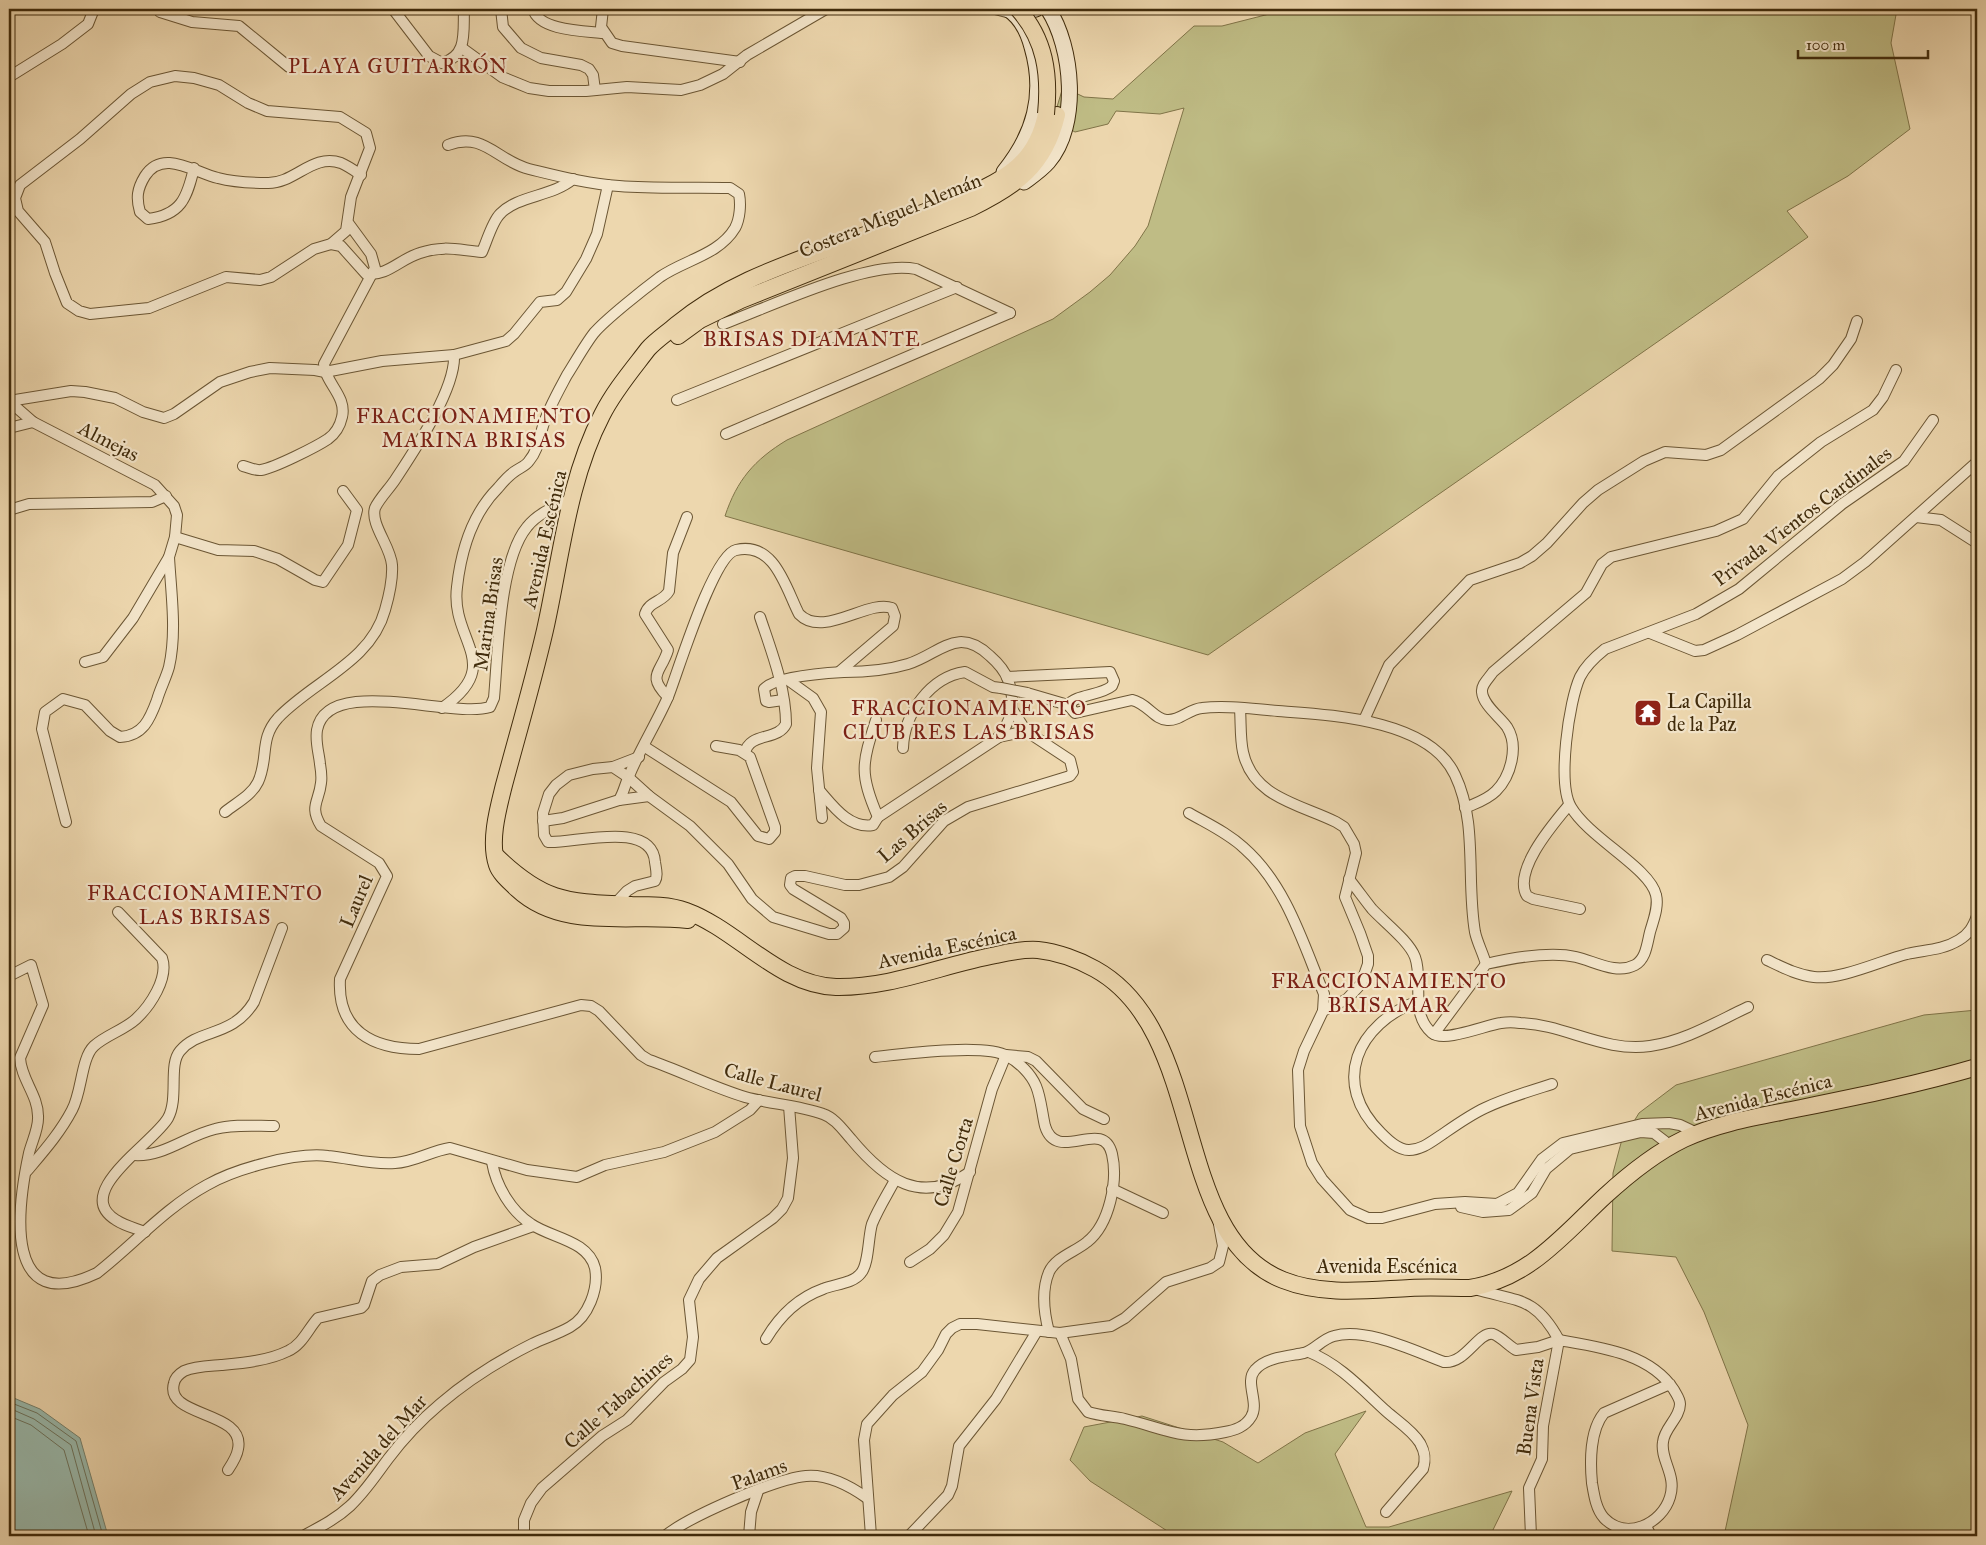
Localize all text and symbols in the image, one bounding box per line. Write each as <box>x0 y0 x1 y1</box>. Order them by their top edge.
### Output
scale bar <box>1798 28 1928 60</box>
text: 100 m <box>1806 36 1846 54</box>
district label: PLAYA GUITARRÓN <box>288 52 508 79</box>
street label: Costera Miguel Alemán <box>795 167 985 263</box>
district label: BRISAS DIAMANTE <box>703 326 921 352</box>
district label: FRACCIONAMIENTO MARINA BRISAS <box>356 403 592 453</box>
street label: Almejas <box>74 415 143 466</box>
street label: Privada Vientos Cardinales <box>1708 441 1896 591</box>
street label: Avenida Escénica <box>516 467 572 611</box>
street label: Marina Brisas <box>468 555 508 673</box>
place label: La Capilla de la Paz <box>1667 689 1752 736</box>
district label: FRACCIONAMIENTO CLUB RES LAS BRISAS <box>843 695 1095 745</box>
temple icon: La Capilla de la Paz <box>1633 698 1663 728</box>
street label: Las Brisas <box>872 794 952 868</box>
street label: Laurel <box>334 870 378 931</box>
district label: FRACCIONAMIENTO LAS BRISAS <box>87 880 323 930</box>
street label: Avenida Escénica <box>875 921 1019 974</box>
district label: FRACCIONAMIENTO BRISAMAR <box>1271 968 1507 1018</box>
street label: Calle Laurel <box>721 1057 825 1107</box>
street label: Avenida Escénica <box>1691 1068 1835 1126</box>
street label: Calle Corta <box>928 1114 978 1210</box>
street label: Avenida Escénica <box>1316 1254 1458 1278</box>
street label: Calle Tabachines <box>559 1346 677 1454</box>
street label: Buena Vista <box>1511 1356 1549 1457</box>
street label: Avenida del Mar <box>324 1389 432 1506</box>
street label: Palams <box>728 1453 790 1495</box>

